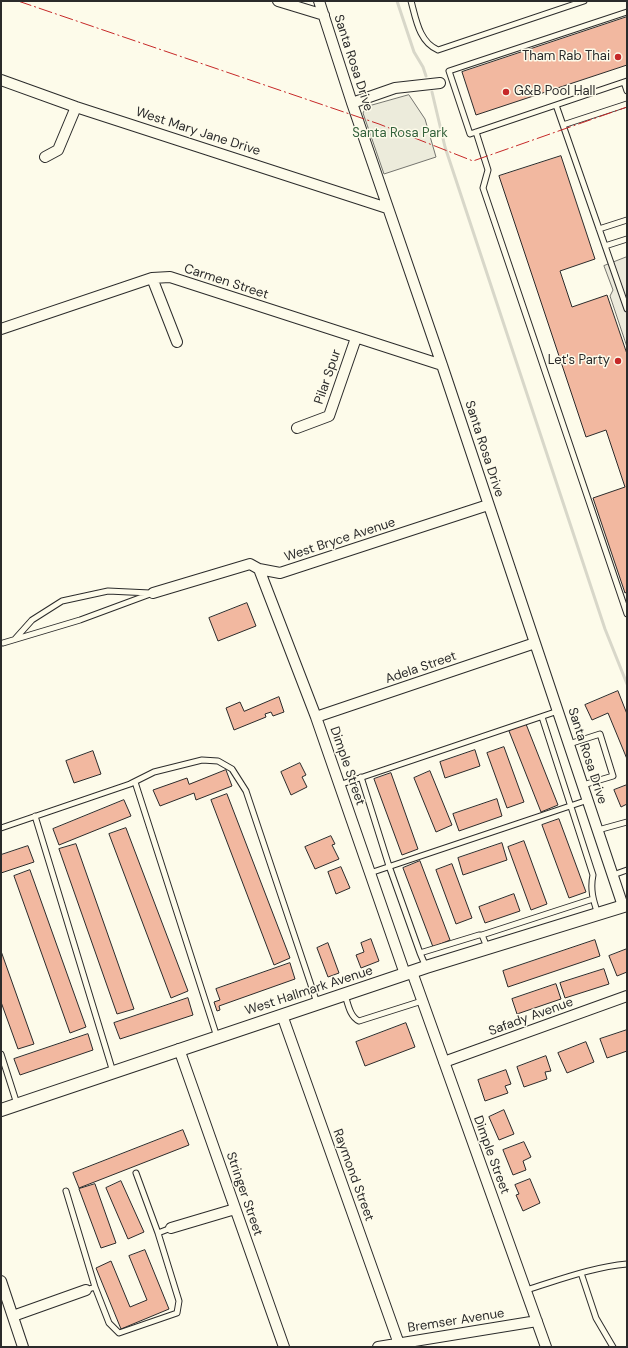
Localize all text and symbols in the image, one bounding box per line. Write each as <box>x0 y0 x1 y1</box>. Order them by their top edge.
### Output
street label: Santa Rosa Drive <box>330 13 376 113</box>
place label: Tham Rab Thai <box>522 49 610 65</box>
marker: Tham Rab Thai <box>613 52 623 62</box>
place label: G&B Pool Hall <box>514 84 595 100</box>
marker: G&B Pool Hall <box>501 87 511 97</box>
street label: West Mary Jane Drive <box>134 104 262 160</box>
park label: Santa Rosa Park <box>352 126 448 142</box>
street label: Carmen Street <box>182 261 270 303</box>
street label: Pilar Spur <box>311 348 345 406</box>
place label: Let's Party <box>548 353 610 369</box>
marker: Let's Party <box>613 356 623 366</box>
street label: Santa Rosa Drive <box>461 399 507 499</box>
street label: West Bryce Avenue <box>283 515 397 565</box>
street label: Adela Street <box>383 649 459 687</box>
street label: Santa Rosa Drive <box>564 706 610 806</box>
street label: Dimple Street <box>326 725 368 807</box>
street label: West Hallmark Avenue <box>243 963 375 1019</box>
street label: Safady Avenue <box>487 994 575 1040</box>
street label: Dimple Street <box>470 1114 512 1196</box>
street label: Raymond Street <box>329 1127 377 1223</box>
street label: Stringer Street <box>222 1150 266 1238</box>
street label: Bremser Avenue <box>407 1306 505 1336</box>

